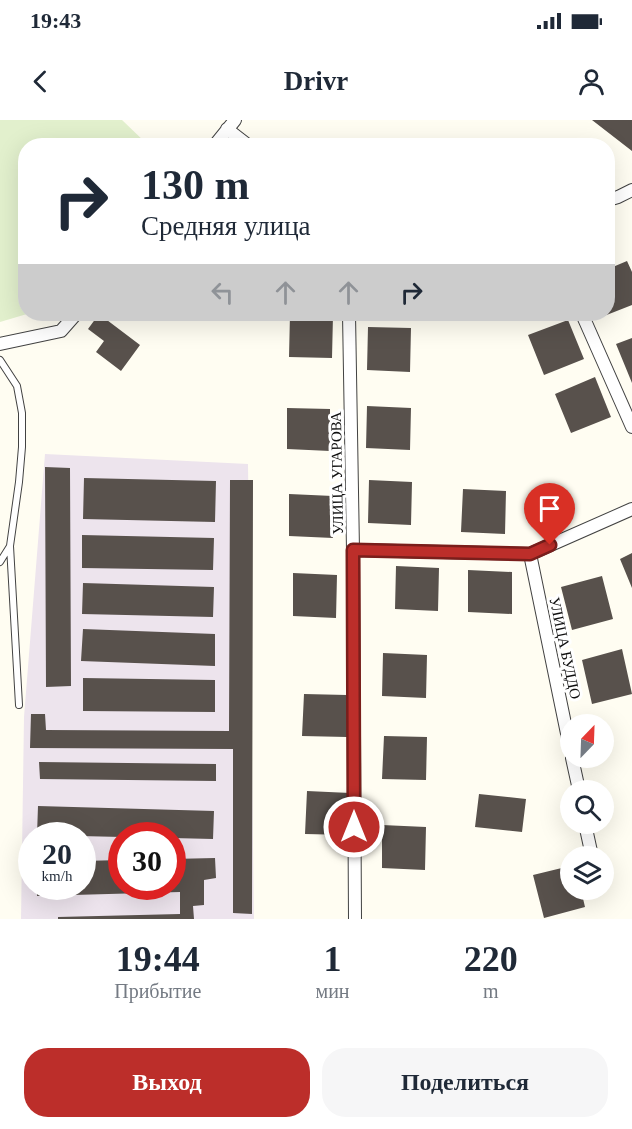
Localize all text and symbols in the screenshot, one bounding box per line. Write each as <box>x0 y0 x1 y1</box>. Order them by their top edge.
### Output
text: 19:43 <box>30 8 81 33</box>
icon: back <box>24 65 57 98</box>
icon: person <box>575 65 608 98</box>
text: Drivr <box>284 66 348 96</box>
icon: right <box>42 162 120 240</box>
text: 130 m <box>141 162 250 208</box>
text: Средняя улица <box>141 211 311 241</box>
icon: left <box>206 276 239 309</box>
icon: ahead <box>269 276 302 309</box>
icon: ahead <box>332 276 365 309</box>
icon: right <box>395 276 428 309</box>
street label: УЛИЦА УГАРОВА <box>328 411 346 535</box>
pin <box>524 483 575 545</box>
icon: arrive <box>533 492 566 525</box>
street label: УЛИЦА БУДДО <box>546 596 584 701</box>
north arrow <box>560 714 614 768</box>
map controls <box>560 714 614 900</box>
button: search <box>560 780 614 834</box>
position arrow <box>322 795 386 859</box>
speed limit sign: 30 <box>108 822 186 900</box>
text: 20 <box>42 837 72 870</box>
button: layers <box>560 846 614 900</box>
text: km/h <box>42 868 72 884</box>
text: 19:44 <box>116 939 200 979</box>
text: 1 <box>324 939 342 979</box>
text: 220 <box>464 939 518 979</box>
text: Прибытие <box>114 980 201 1002</box>
text: мин <box>316 980 350 1002</box>
text: m <box>483 980 499 1002</box>
button: Выход <box>24 1048 310 1117</box>
button: Поделиться <box>322 1048 608 1117</box>

